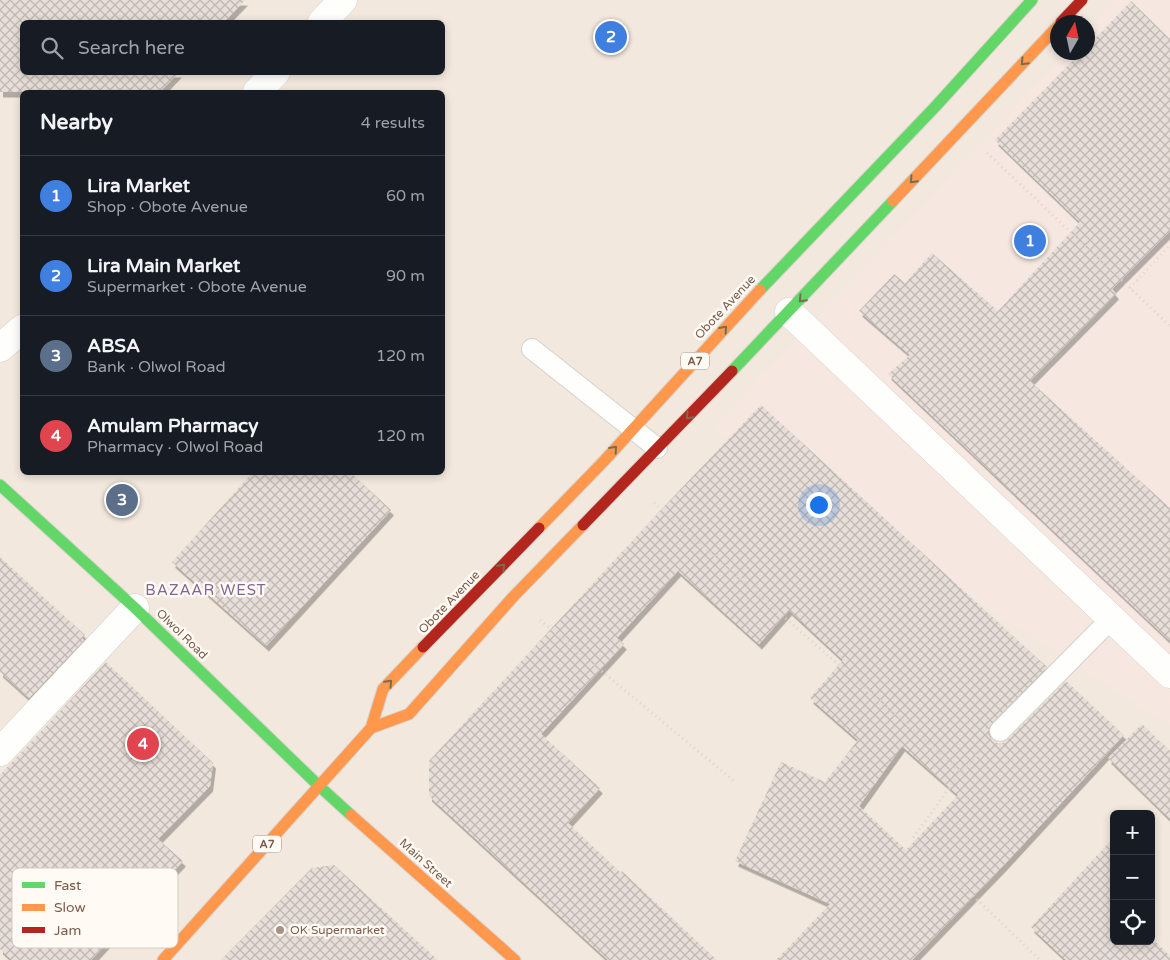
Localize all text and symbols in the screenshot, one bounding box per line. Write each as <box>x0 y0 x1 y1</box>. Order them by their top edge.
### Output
north arrow <box>1050 15 1095 60</box>
pin: 2 <box>595 18 627 56</box>
search box <box>20 20 445 75</box>
icon: search <box>38 34 66 62</box>
text: Search here <box>78 37 185 59</box>
one-way arrow <box>1021 56 1030 65</box>
text: Nearby <box>40 110 113 135</box>
text: 4 results <box>361 113 425 133</box>
one-way arrow <box>910 174 919 183</box>
text: Lira Market <box>87 175 190 197</box>
text: 1 <box>51 186 61 206</box>
text: 60 m <box>386 186 425 206</box>
text: Shop · Obote Avenue <box>87 197 248 217</box>
pin: 1 <box>1014 222 1046 260</box>
text: Lira Main Market <box>87 255 240 277</box>
text: 2 <box>51 266 61 286</box>
text: 90 m <box>386 266 425 286</box>
street label: Obote Avenue <box>692 272 758 342</box>
text: Supermarket · Obote Avenue <box>87 277 307 297</box>
one-way arrow <box>799 293 808 302</box>
one-way arrow <box>718 326 727 335</box>
text: ABSA <box>87 335 140 357</box>
text: 3 <box>51 346 61 366</box>
text: 120 m <box>376 346 425 366</box>
road number: A7 <box>681 352 709 370</box>
text: Bank · Olwol Road <box>87 357 226 377</box>
one-way arrow <box>686 410 695 419</box>
text: Amulam Pharmacy <box>87 415 258 437</box>
text: 4 <box>51 426 61 446</box>
text: 120 m <box>376 426 425 446</box>
text: Pharmacy · Olwol Road <box>87 437 263 457</box>
one-way arrow <box>609 446 618 455</box>
pin: 3 <box>106 481 138 519</box>
your location <box>806 492 832 518</box>
one-way arrow <box>496 563 505 572</box>
street label: Obote Avenue <box>416 568 483 636</box>
district label: BAZAAR WEST <box>145 581 267 599</box>
street label: Olwol Road <box>154 606 210 662</box>
one-way arrow <box>383 680 392 689</box>
pin: 4 <box>127 725 159 763</box>
map controls <box>1110 810 1155 945</box>
button: + <box>1110 810 1155 855</box>
road number: A7 <box>253 836 281 852</box>
street label: Main Street <box>397 836 456 891</box>
button: − <box>1110 855 1155 900</box>
legend <box>12 868 178 948</box>
text: Fast <box>54 877 82 894</box>
text: Slow <box>54 899 86 916</box>
button: locate <box>1110 900 1155 945</box>
text: Jam <box>54 922 81 939</box>
place label: OK Supermarket <box>290 923 385 937</box>
marker: OK Supermarket <box>274 924 286 936</box>

